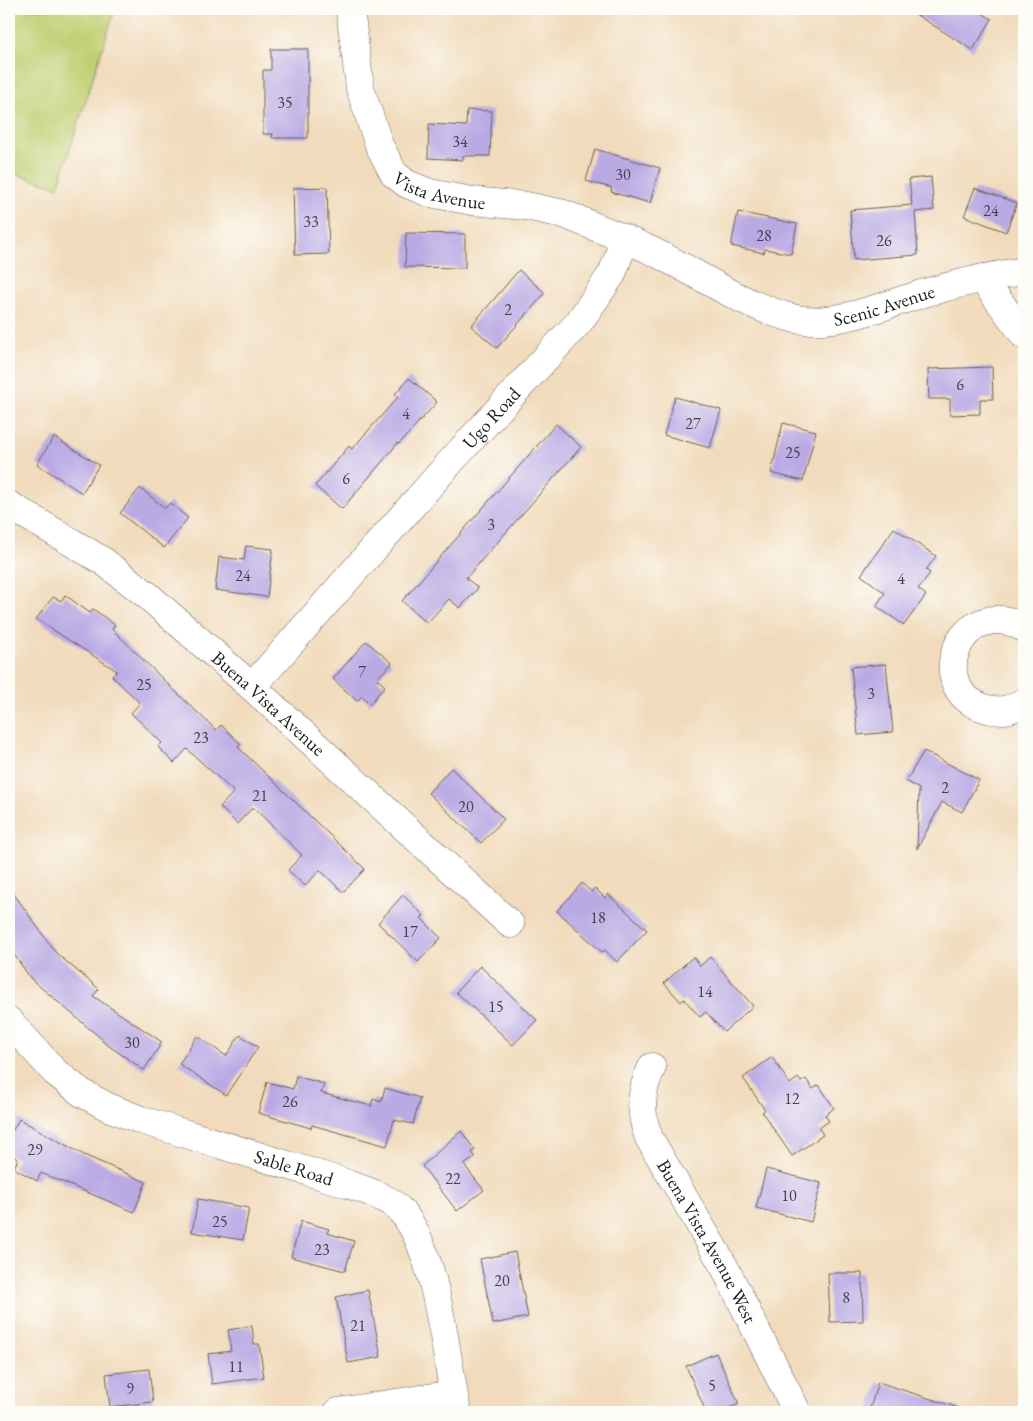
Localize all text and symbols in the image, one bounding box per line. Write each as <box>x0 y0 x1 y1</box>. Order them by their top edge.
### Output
house number: 35 <box>277 92 293 113</box>
house number: 34 <box>452 131 468 152</box>
house number: 30 <box>615 164 631 185</box>
street label: Vista Avenue <box>388 166 486 215</box>
house number: 24 <box>983 200 999 221</box>
house number: 33 <box>303 211 319 232</box>
house number: 28 <box>756 225 772 246</box>
house number: 26 <box>876 230 892 251</box>
street label: Scenic Avenue <box>832 279 938 332</box>
house number: 2 <box>504 299 512 320</box>
house number: 6 <box>956 374 964 395</box>
street label: Ugo Road <box>457 382 526 454</box>
house number: 4 <box>402 403 410 424</box>
house number: 27 <box>685 413 701 434</box>
house number: 25 <box>785 442 801 463</box>
house number: 6 <box>342 468 350 489</box>
house number: 3 <box>487 514 495 535</box>
house number: 24 <box>235 565 251 586</box>
house number: 4 <box>897 568 905 589</box>
street label: Buena Vista Avenue <box>206 646 331 762</box>
house number: 7 <box>358 661 366 682</box>
house number: 25 <box>136 674 152 695</box>
house number: 3 <box>867 683 875 704</box>
house number: 23 <box>193 727 209 748</box>
house number: 2 <box>941 777 949 798</box>
house number: 21 <box>252 785 268 806</box>
house number: 20 <box>458 796 474 817</box>
house number: 18 <box>590 907 606 928</box>
house number: 17 <box>402 921 418 942</box>
house number: 14 <box>697 981 713 1002</box>
house number: 15 <box>488 996 504 1017</box>
house number: 30 <box>124 1032 140 1053</box>
house number: 12 <box>784 1088 800 1109</box>
house number: 26 <box>282 1091 298 1112</box>
house number: 29 <box>27 1139 43 1160</box>
street label: Sable Road <box>251 1144 337 1192</box>
street label: Buena Vista Avenue West <box>651 1155 763 1328</box>
house number: 22 <box>445 1168 461 1189</box>
house number: 10 <box>781 1185 797 1206</box>
house number: 25 <box>212 1211 228 1232</box>
house number: 23 <box>314 1239 330 1260</box>
house number: 20 <box>494 1270 510 1291</box>
house number: 8 <box>842 1287 850 1308</box>
house number: 21 <box>350 1315 366 1336</box>
house number: 11 <box>228 1356 244 1377</box>
house number: 5 <box>708 1375 716 1396</box>
house number: 9 <box>126 1378 134 1399</box>

